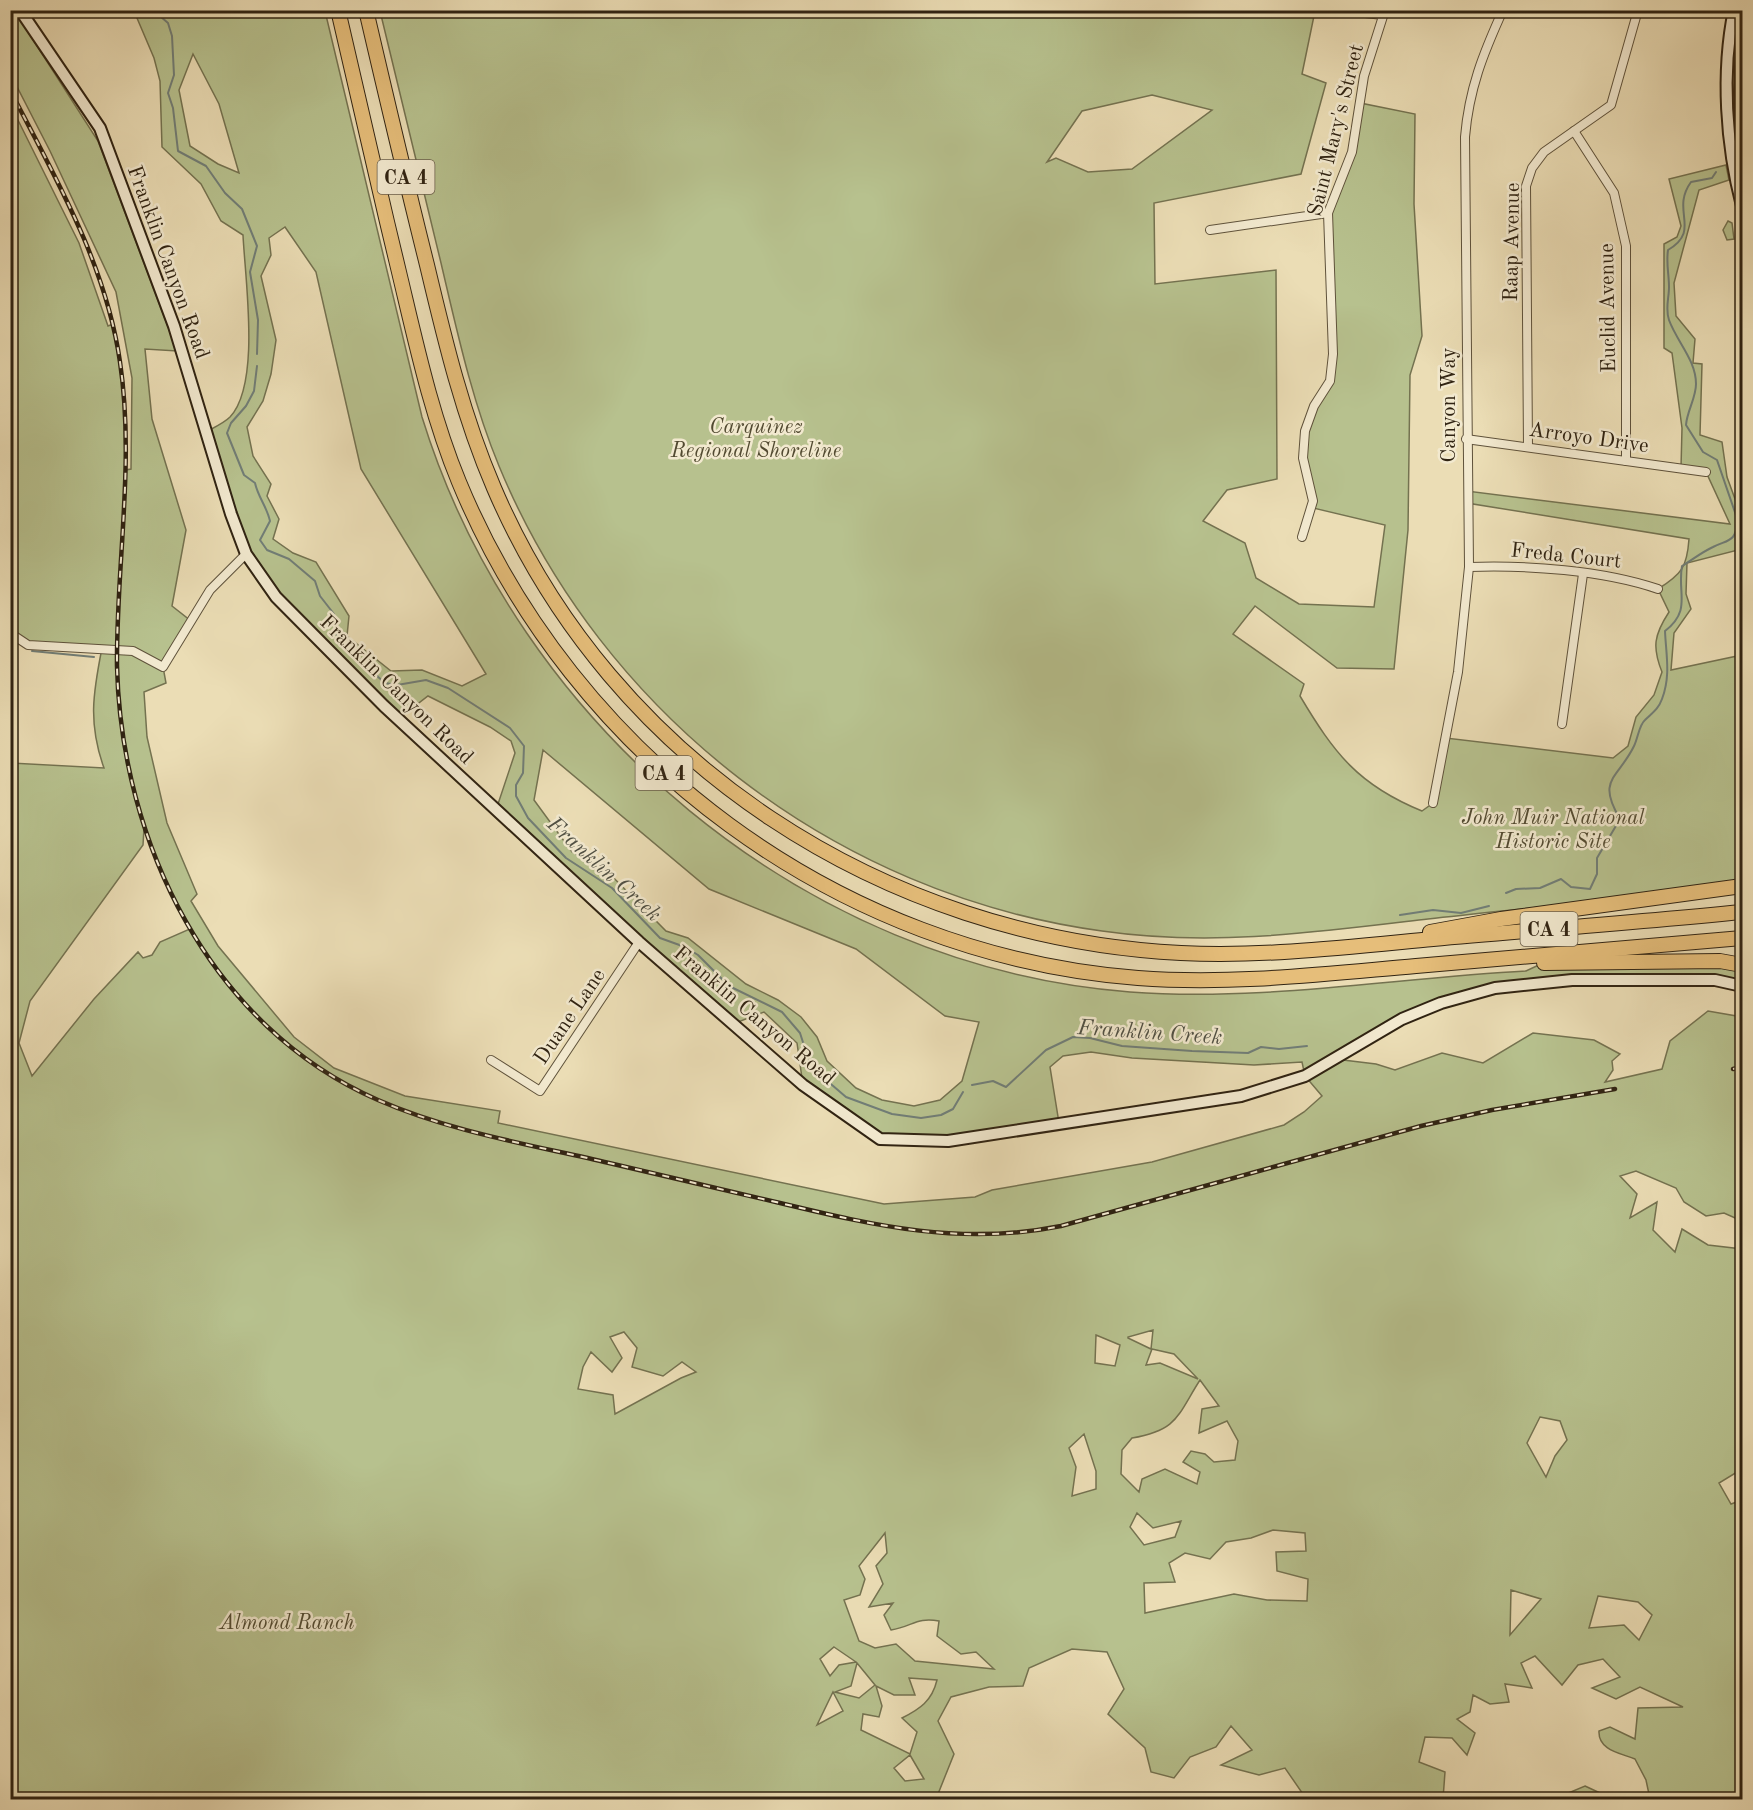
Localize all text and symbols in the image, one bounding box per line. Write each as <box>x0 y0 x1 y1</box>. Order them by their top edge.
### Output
street label: Saint Mary's Street <box>1305 42 1368 219</box>
road number: CA 4 <box>378 160 434 194</box>
street label: Franklin Canyon Road <box>123 163 212 362</box>
street label: Raap Avenue <box>1501 182 1524 302</box>
street label: Euclid Avenue <box>1597 243 1620 373</box>
street label: Canyon Way <box>1439 347 1460 463</box>
park label: Carquinez Regional Shoreline <box>670 417 841 462</box>
street label: Arroyo Drive <box>1528 420 1650 457</box>
street label: Freda Court <box>1509 540 1622 573</box>
street label: Franklin Canyon Road <box>315 612 477 769</box>
road number: CA 4 <box>636 756 692 790</box>
park label: John Muir National Historic Site <box>1461 808 1645 853</box>
water label: Franklin Creek <box>542 812 665 926</box>
road number: CA 4 <box>1520 912 1578 946</box>
street label: Franklin Canyon Road <box>669 942 839 1090</box>
street label: Duane Lane <box>531 965 610 1068</box>
water label: Franklin Creek <box>1076 1017 1223 1049</box>
park label: Almond Ranch <box>218 1613 355 1634</box>

